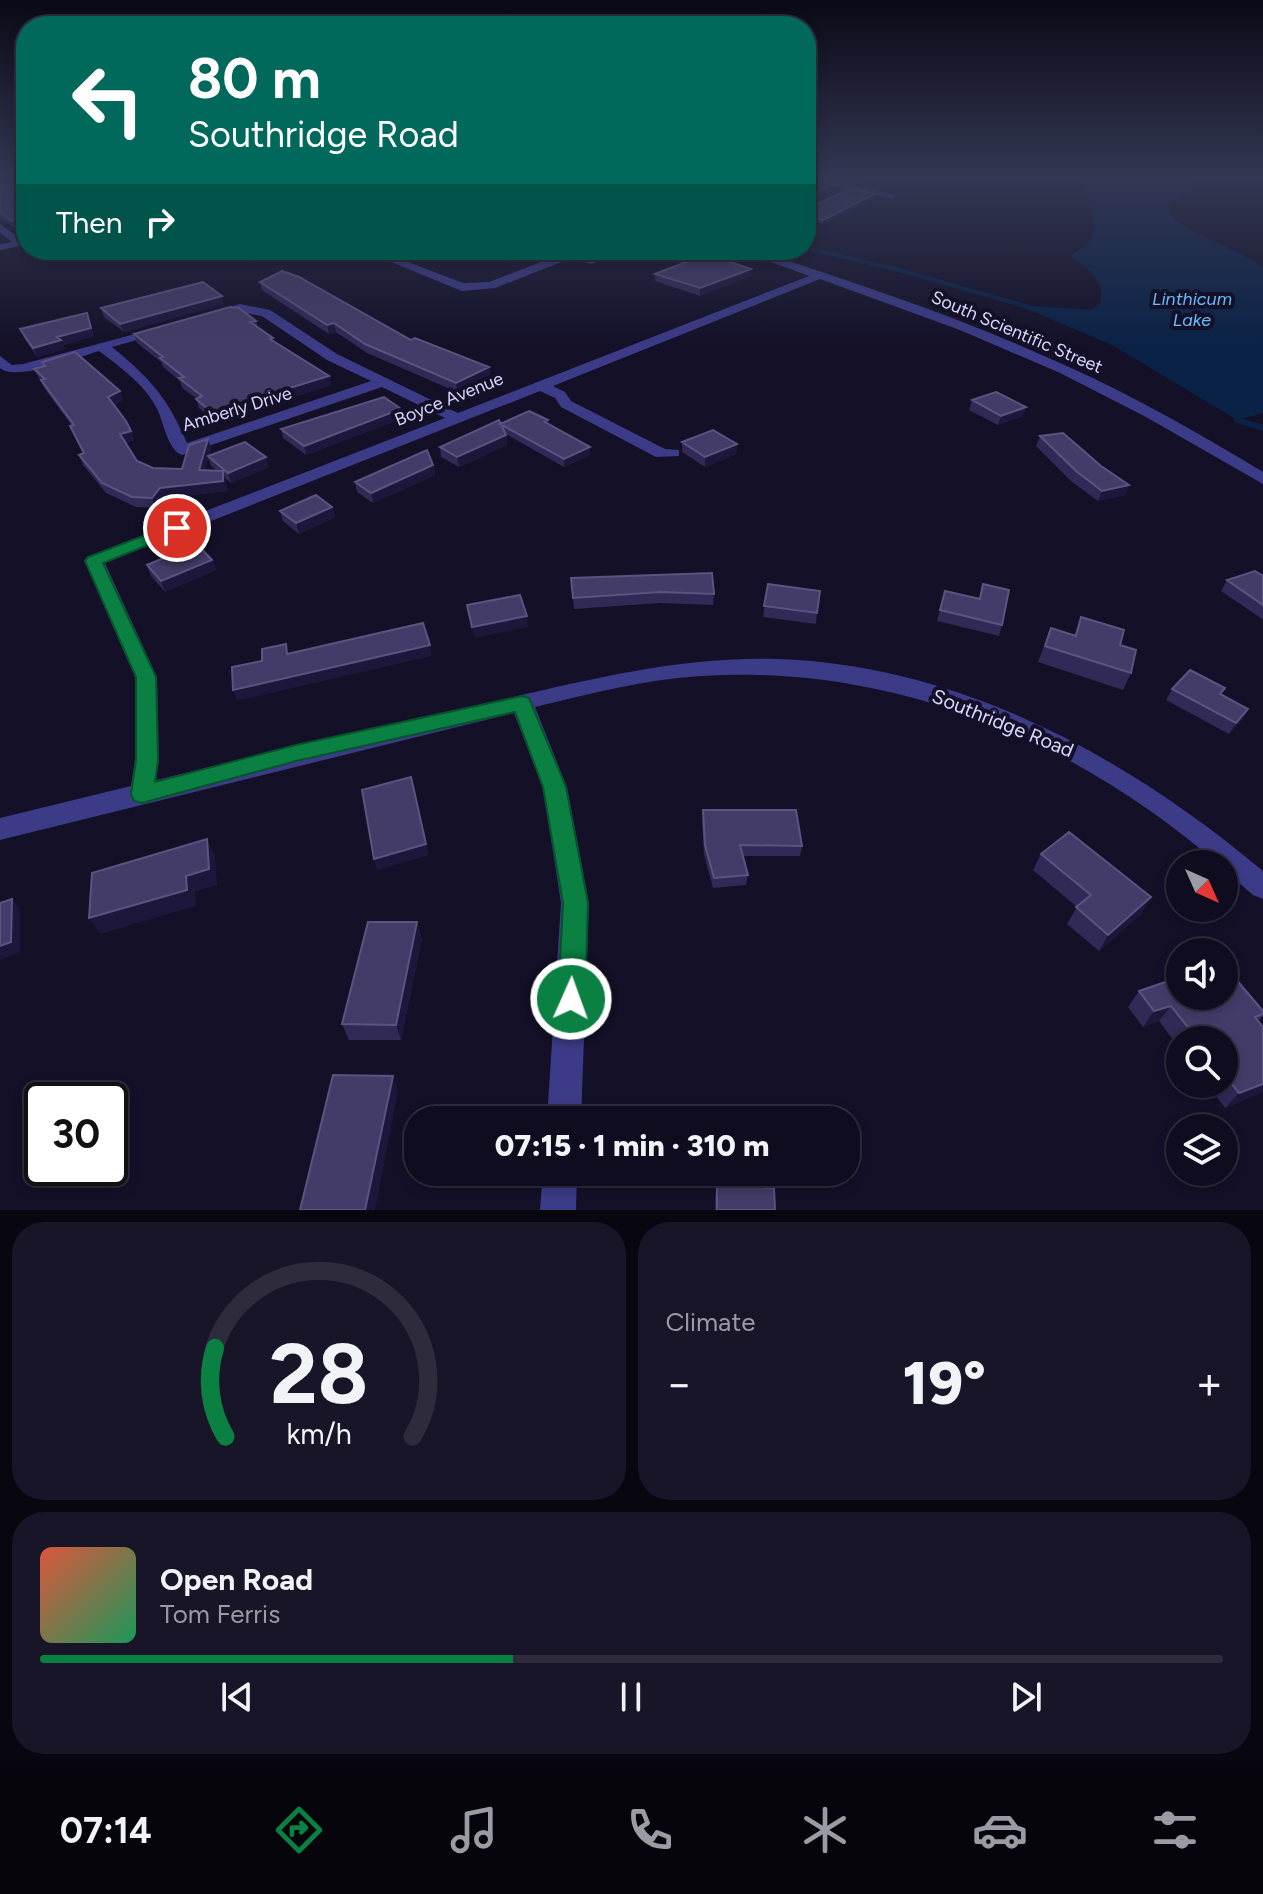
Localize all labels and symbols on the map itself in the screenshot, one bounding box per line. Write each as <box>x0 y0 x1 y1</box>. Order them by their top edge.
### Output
street label: South Scientific Street <box>928 286 1106 378</box>
water label: Linthicum Lake <box>1152 288 1232 331</box>
street label: Boyce Avenue <box>391 367 507 431</box>
street label: Amberly Drive <box>180 382 295 436</box>
pin <box>143 494 211 562</box>
street label: Southridge Road <box>929 684 1077 762</box>
north arrow <box>1166 850 1238 922</box>
position arrow <box>529 957 613 1041</box>
speed limit sign: 30 <box>24 1082 128 1186</box>

